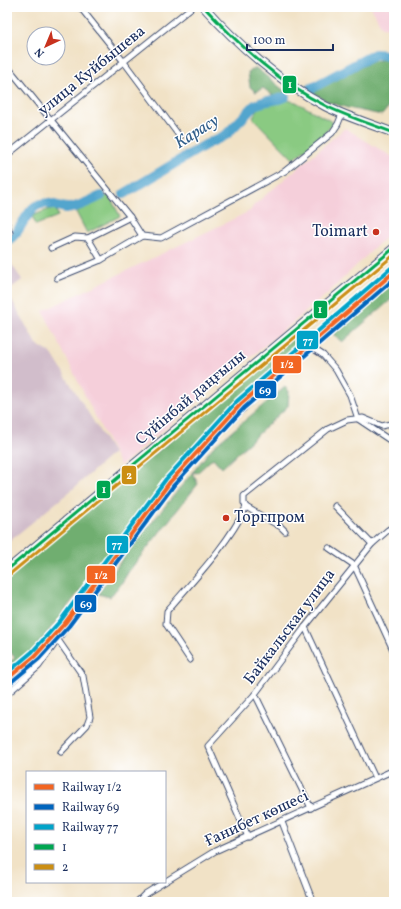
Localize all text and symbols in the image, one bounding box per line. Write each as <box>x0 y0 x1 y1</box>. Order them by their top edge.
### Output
street label: улица Куйбышева <box>34 21 150 121</box>
north arrow <box>26 26 66 66</box>
scale bar <box>247 26 333 52</box>
text: 100 m <box>253 33 286 49</box>
text: N <box>32 44 48 60</box>
line badge: 1 <box>282 75 297 94</box>
text: 1 <box>288 78 292 93</box>
water label: Карасу <box>170 109 224 155</box>
place label: Toimart <box>312 221 368 243</box>
marker: Toimart <box>371 227 381 237</box>
line badge: 1 <box>313 300 328 319</box>
text: 1 <box>318 303 322 318</box>
line badge: 77 <box>296 330 319 350</box>
text: 77 <box>303 334 313 349</box>
street label: Сүйінбай даңғылы <box>131 345 251 451</box>
line badge: 1/2 <box>272 355 302 374</box>
text: 1/2 <box>280 358 294 373</box>
line badge: 69 <box>254 380 277 399</box>
text: 69 <box>259 384 271 399</box>
line badge: 2 <box>121 465 137 485</box>
text: 2 <box>126 469 132 484</box>
line badge: 1 <box>96 480 111 499</box>
text: 1 <box>102 483 106 498</box>
place label: Торгпром <box>234 507 305 529</box>
marker: Торгпром <box>221 513 231 523</box>
line badge: 77 <box>106 535 129 554</box>
text: 77 <box>112 538 122 553</box>
line badge: 1/2 <box>86 565 116 584</box>
street label: Байкальская улица <box>239 565 341 689</box>
text: 1/2 <box>94 569 108 584</box>
line badge: 69 <box>74 594 97 613</box>
text: 69 <box>80 598 92 613</box>
legend <box>26 771 166 883</box>
text: Railway 1/2 <box>62 780 122 796</box>
street label: Ғанибет көшесі <box>201 785 313 853</box>
text: Railway 69 <box>62 800 119 816</box>
text: Railway 77 <box>62 820 119 836</box>
text: 1 <box>62 840 67 856</box>
text: 2 <box>62 860 68 876</box>

